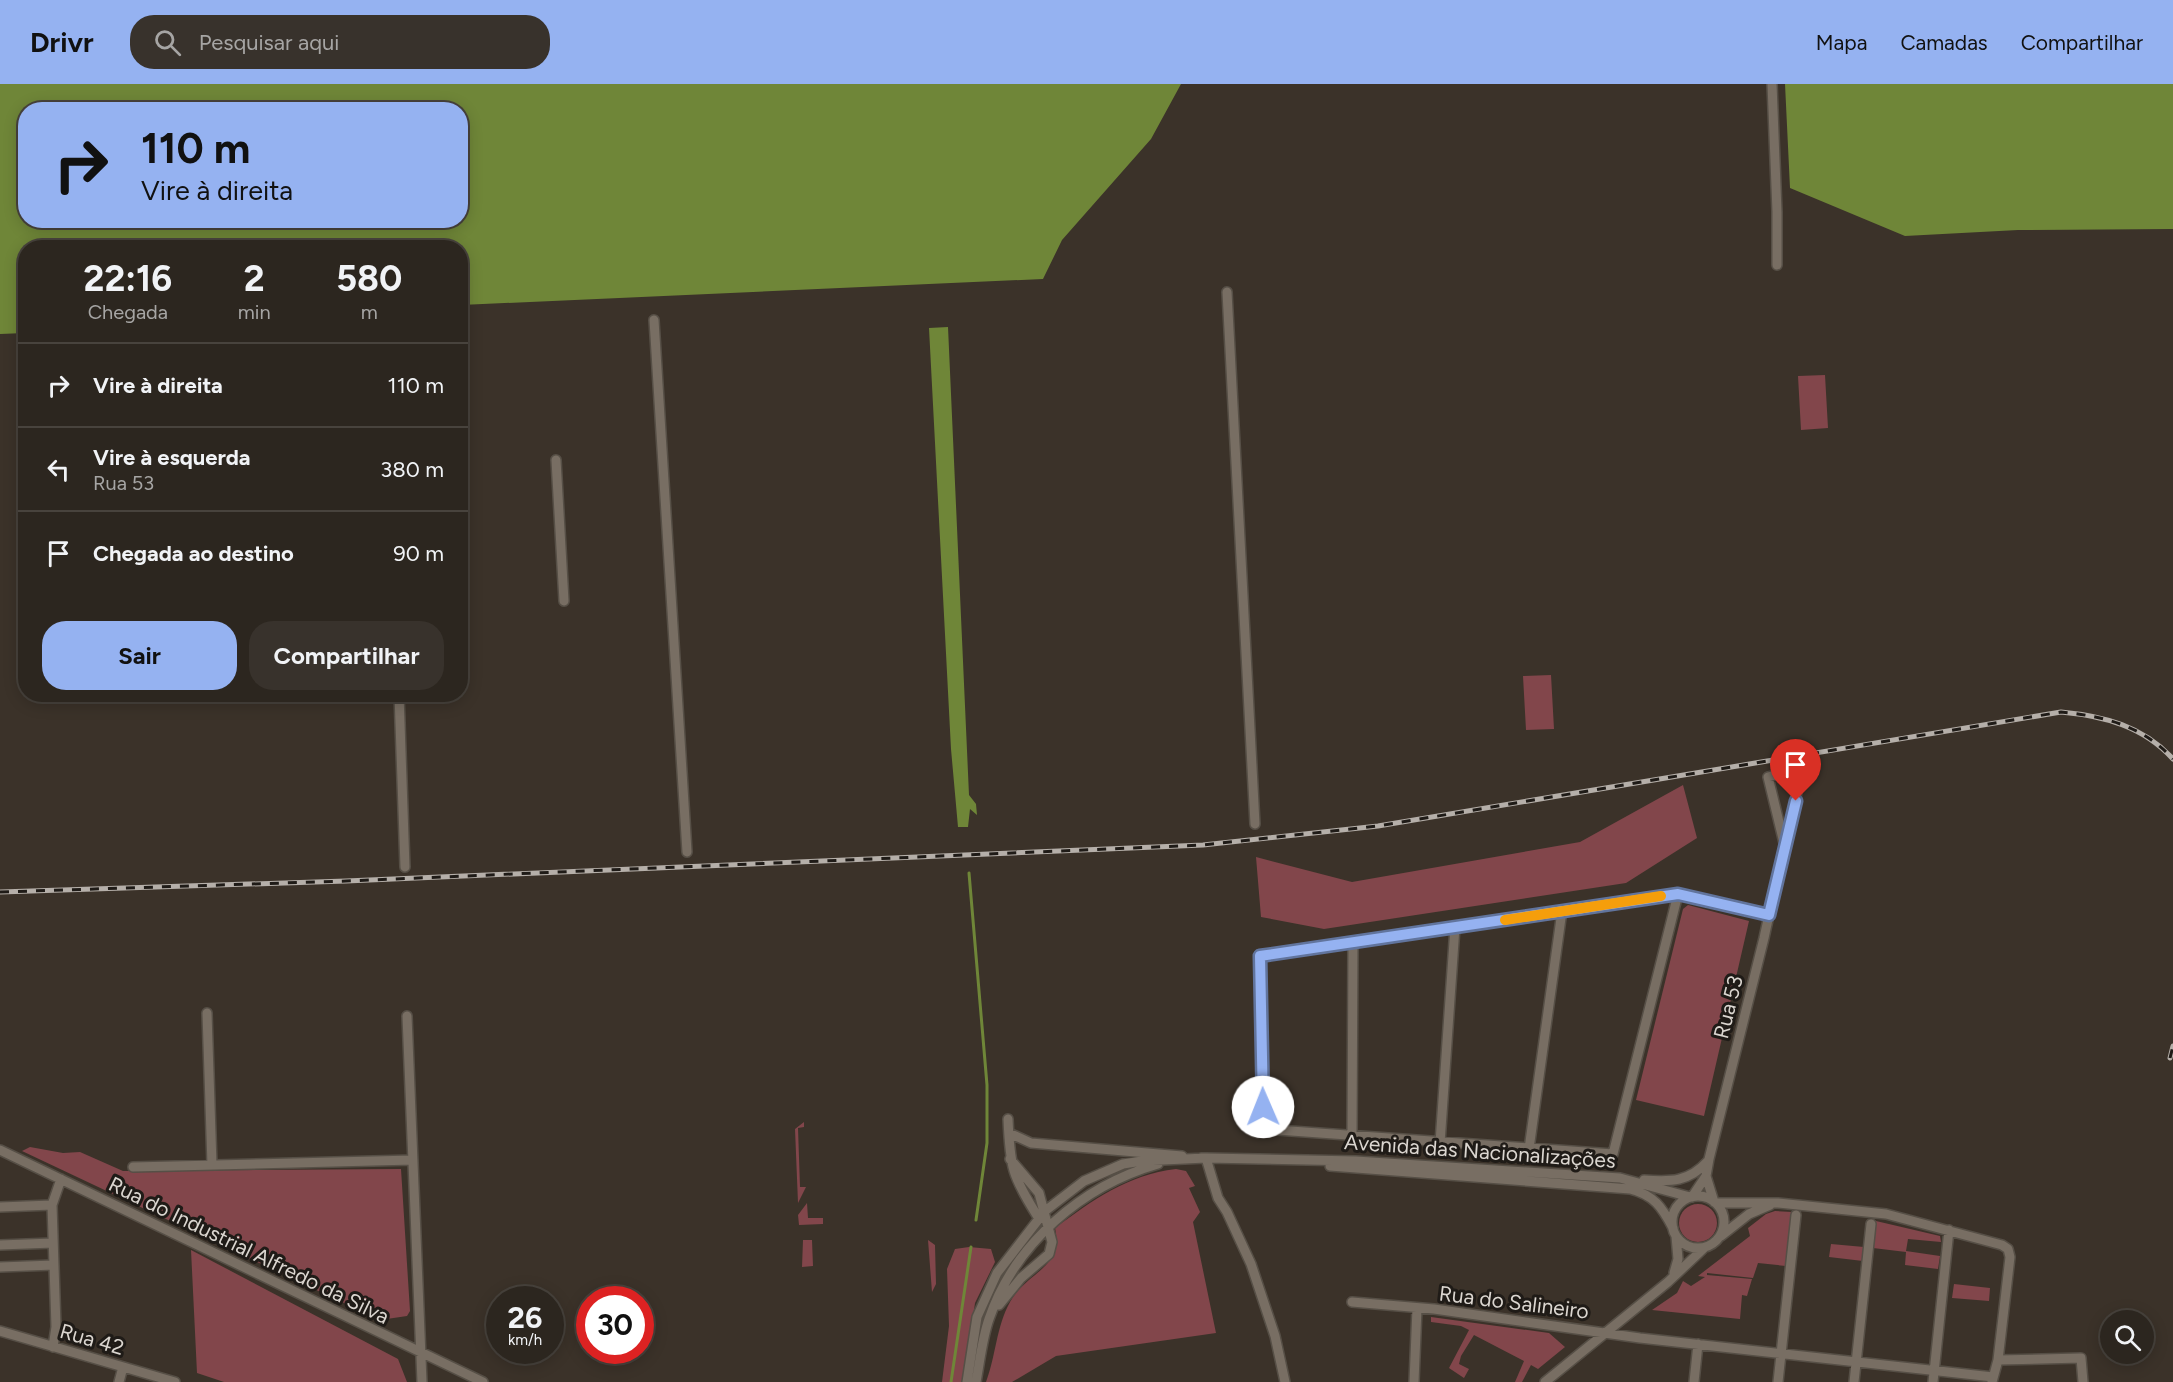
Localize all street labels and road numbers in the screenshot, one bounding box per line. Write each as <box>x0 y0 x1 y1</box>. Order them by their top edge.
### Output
street label: Rua 53 <box>1708 973 1748 1041</box>
street label: Avenida das Nacionalizações <box>1343 1129 1617 1173</box>
street label: Rua do Industrial Alfredo da Silva <box>105 1171 393 1329</box>
street label: Rua do Salineiro <box>1438 1280 1590 1324</box>
street label: Rua 42 <box>57 1318 127 1360</box>

